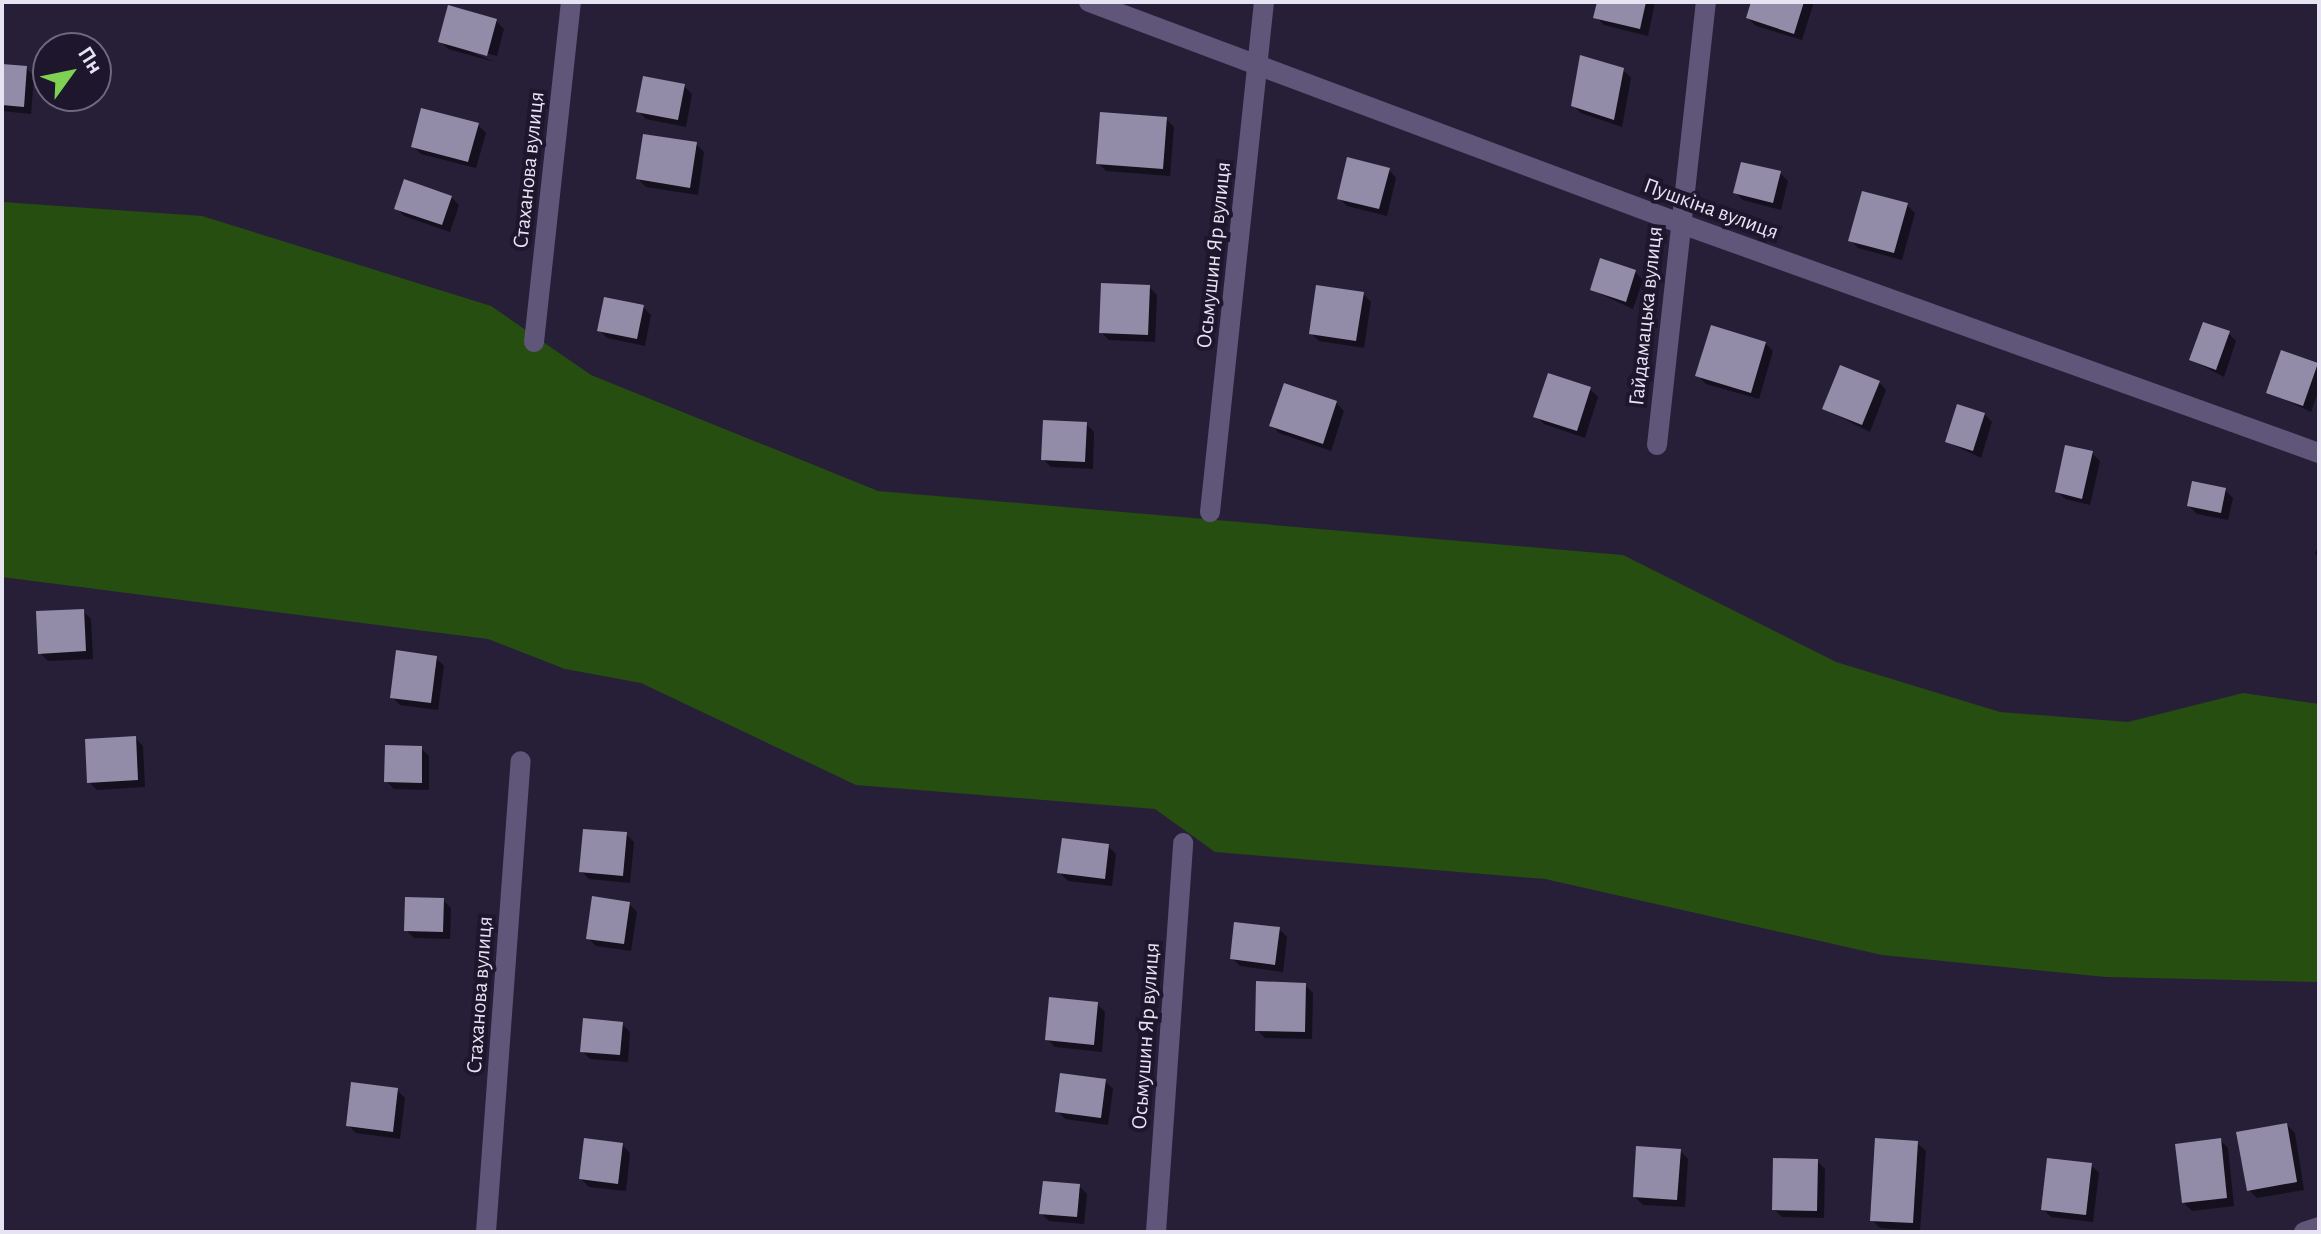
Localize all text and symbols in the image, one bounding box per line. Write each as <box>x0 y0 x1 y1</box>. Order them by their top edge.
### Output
north arrow <box>32 32 112 112</box>
text: Пн <box>74 43 107 77</box>
street label: Стаханова вулиця <box>508 90 550 250</box>
street label: Осьмушин Яр вулиця <box>1191 160 1237 350</box>
street label: Пушкіна вулиця <box>1640 172 1782 246</box>
street label: Гайдамацька вулиця <box>1623 225 1669 407</box>
street label: Стаханова вулиця <box>461 915 499 1075</box>
street label: Осьмушин Яр вулиця <box>1126 942 1166 1130</box>

